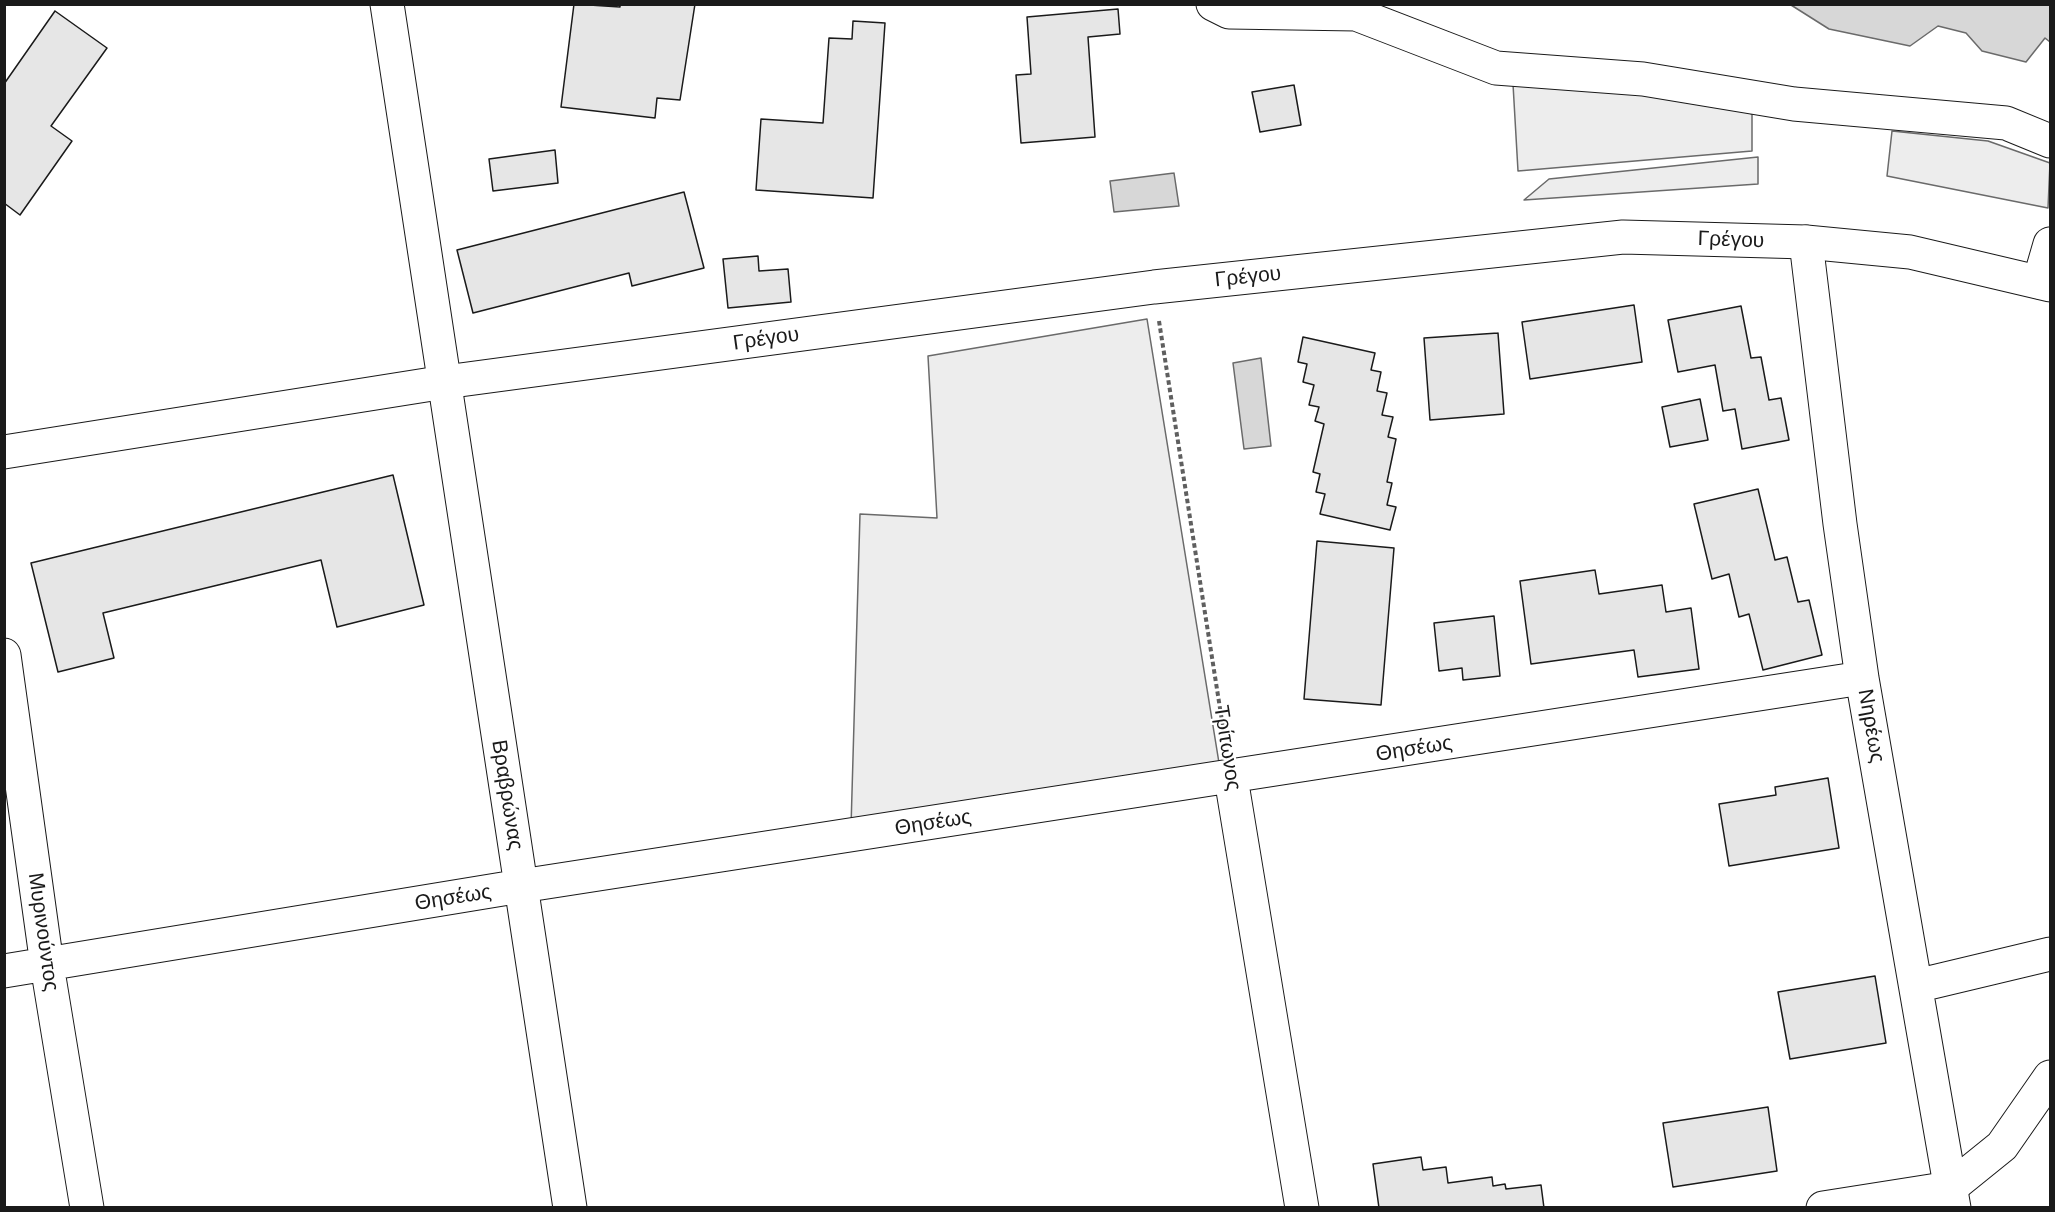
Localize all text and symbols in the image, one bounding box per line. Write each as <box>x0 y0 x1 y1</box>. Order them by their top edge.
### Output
street label: Γρέγου <box>1697 226 1765 254</box>
street label: Γρέγου <box>1214 261 1282 293</box>
street label: Γρέγου <box>731 322 801 356</box>
street label: Νηρέως <box>1852 687 1890 765</box>
street label: Τρίτωνος <box>1208 703 1246 793</box>
street label: Θησέως <box>1374 731 1454 767</box>
street label: Βραβρώνας <box>486 738 528 852</box>
street label: Θησέως <box>893 805 973 841</box>
street label: Μυρινούντος <box>22 871 64 993</box>
street label: Θησέως <box>413 880 493 916</box>

